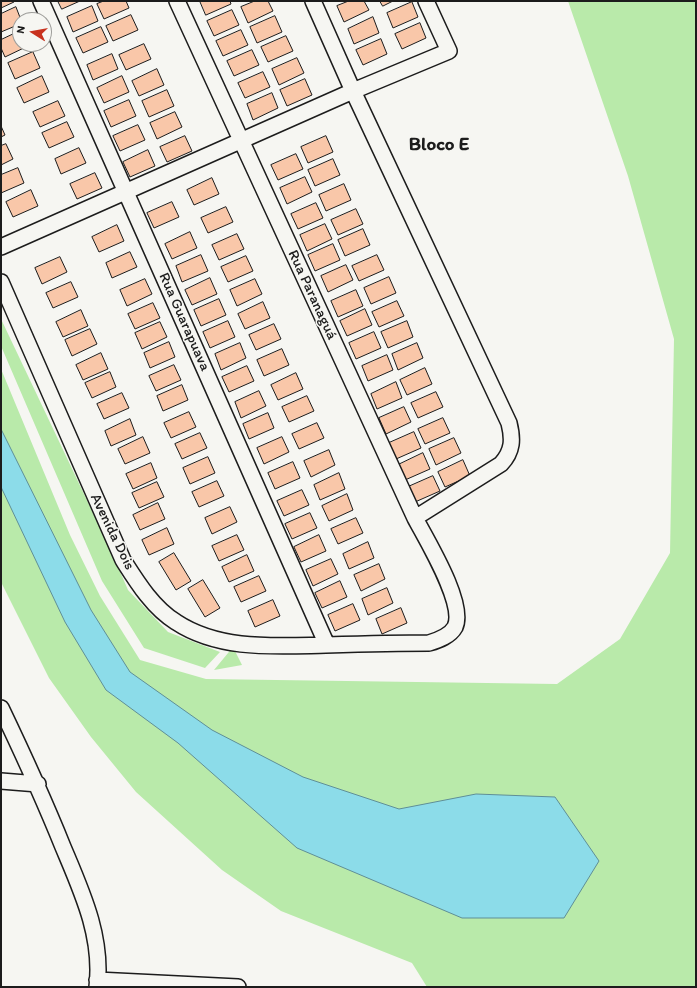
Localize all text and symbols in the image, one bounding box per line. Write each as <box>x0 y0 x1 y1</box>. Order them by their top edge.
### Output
north arrow <box>12 12 52 52</box>
text: N <box>14 25 28 35</box>
district label: Bloco E <box>409 134 469 156</box>
street label: Rua Paranaguá <box>283 247 341 343</box>
street label: Rua Guarapuava <box>154 270 214 374</box>
street label: Avenida Dois <box>86 491 138 573</box>

